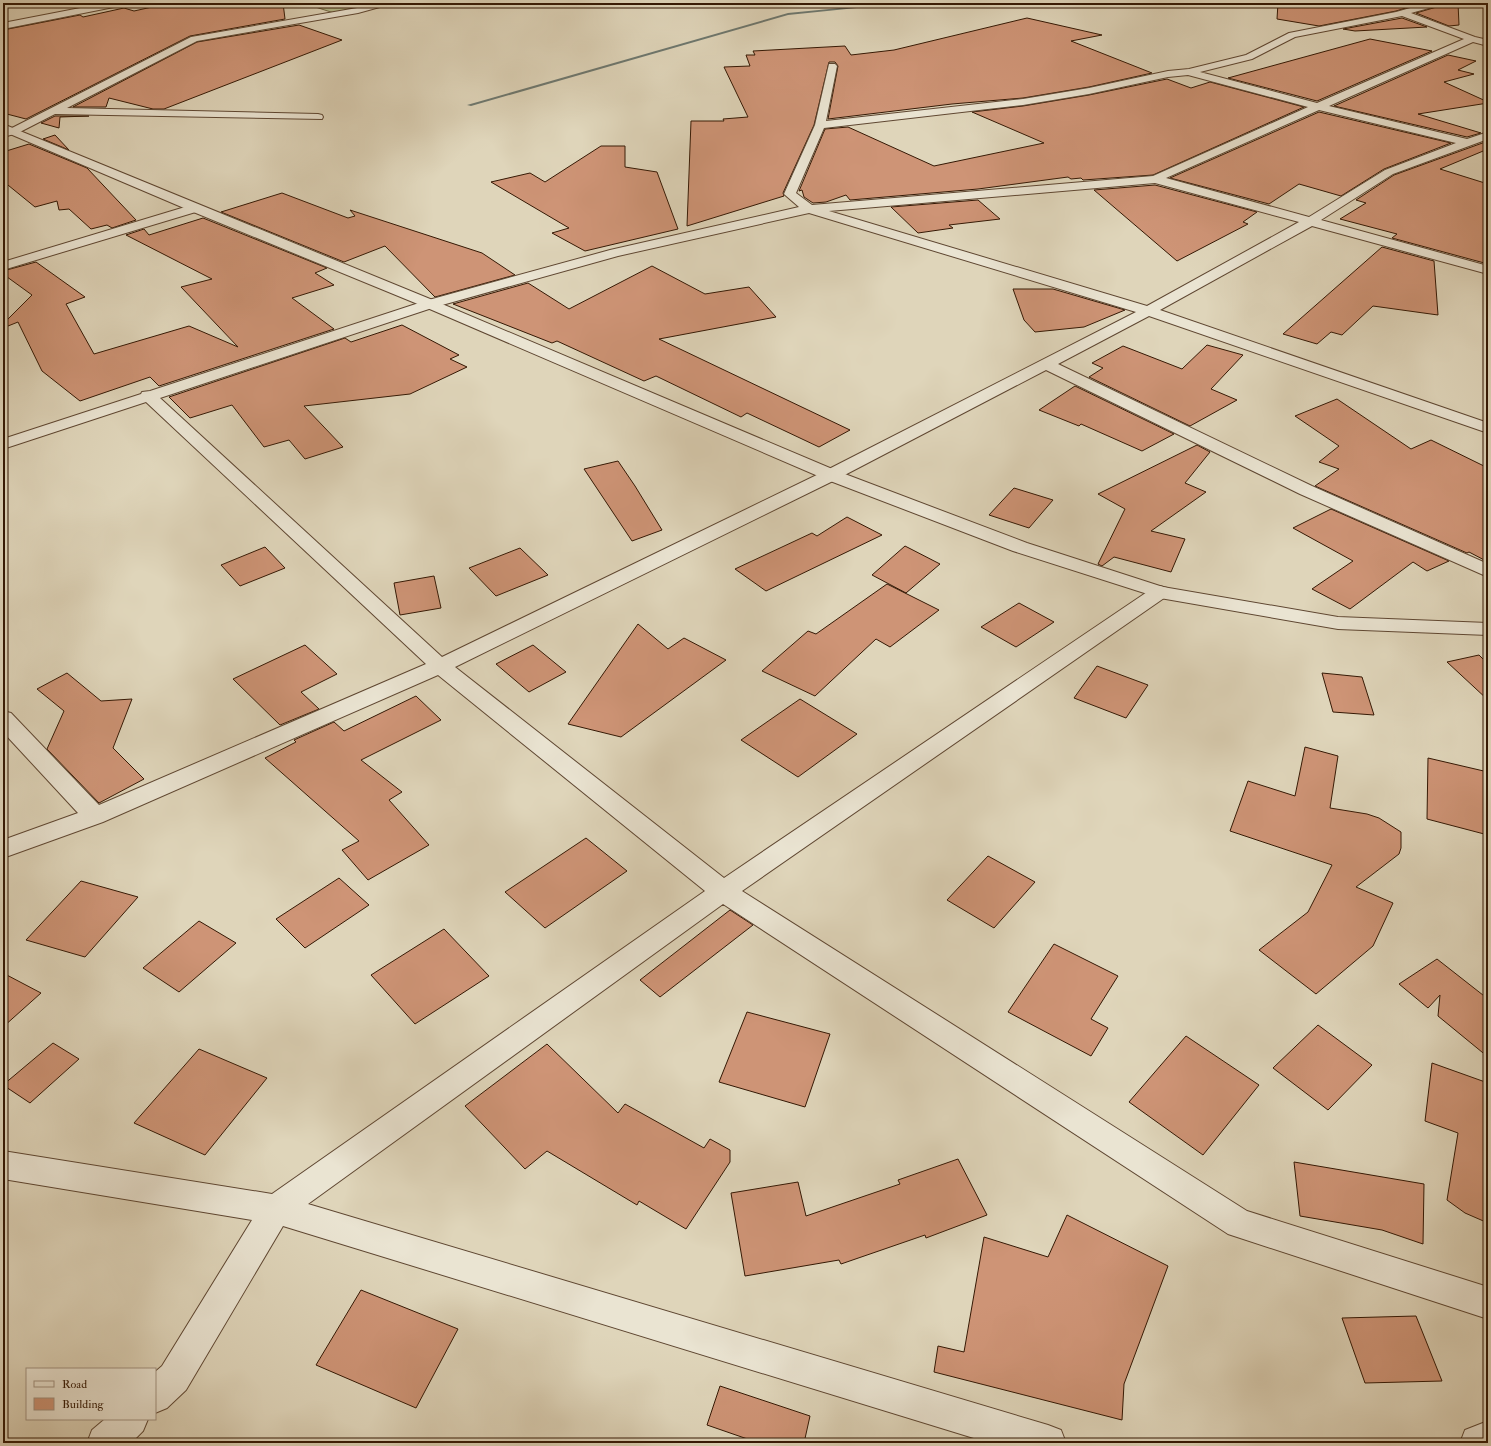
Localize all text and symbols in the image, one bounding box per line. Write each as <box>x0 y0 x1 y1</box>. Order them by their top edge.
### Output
legend <box>26 1368 156 1420</box>
text: Road <box>62 1377 87 1392</box>
text: Building <box>62 1397 105 1412</box>

